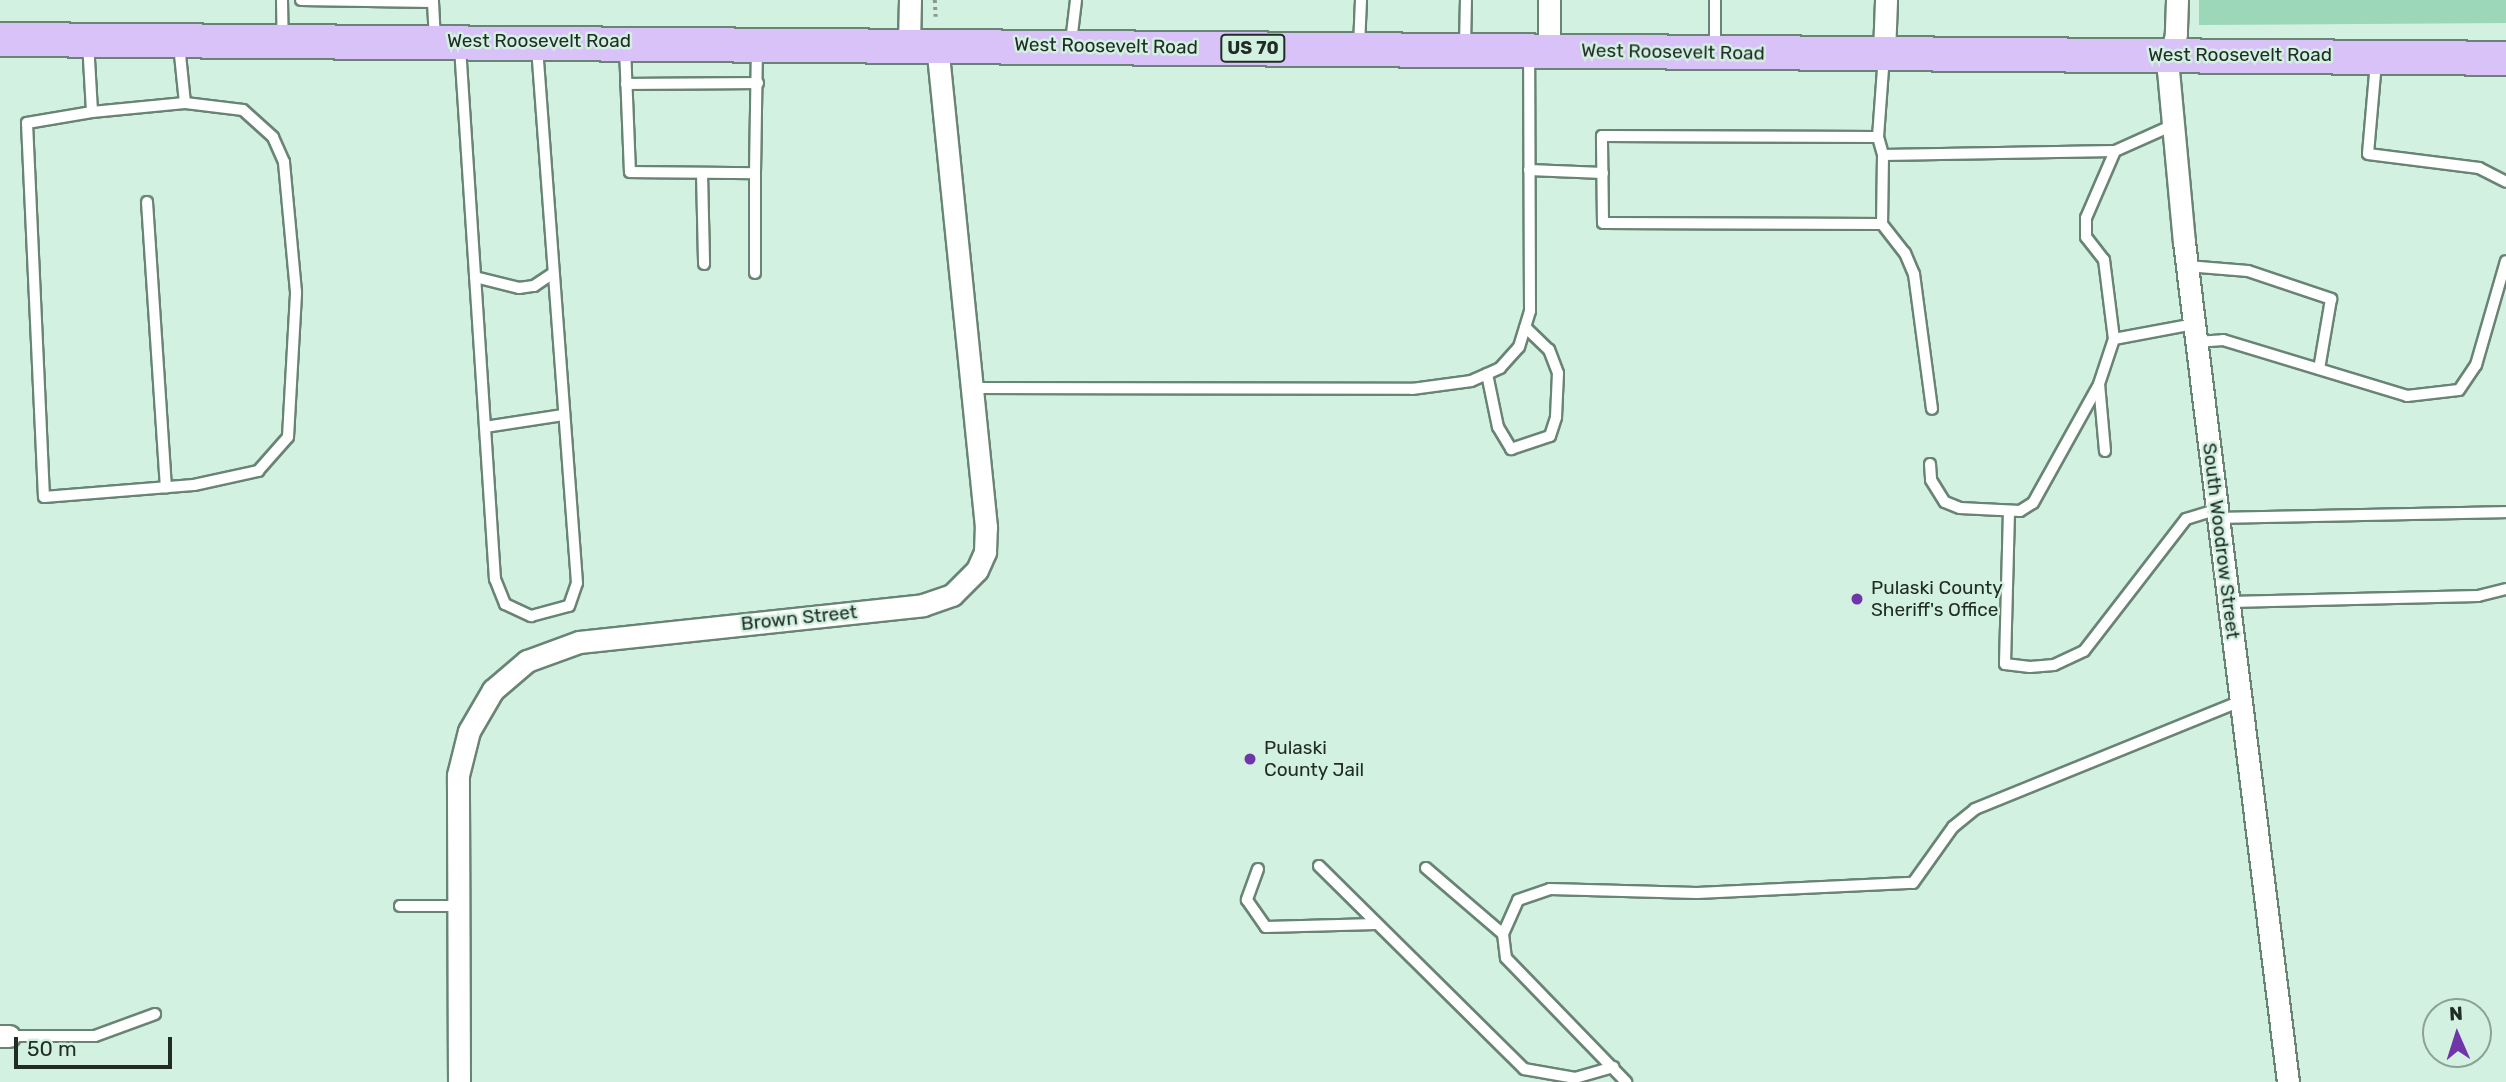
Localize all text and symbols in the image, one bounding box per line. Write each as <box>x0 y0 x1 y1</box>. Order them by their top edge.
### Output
street label: West Roosevelt Road <box>447 30 631 52</box>
street label: West Roosevelt Road <box>1014 33 1198 59</box>
road number: US 70 <box>1220 33 1286 62</box>
street label: West Roosevelt Road <box>1581 39 1765 65</box>
street label: West Roosevelt Road <box>2148 44 2332 66</box>
street label: South Woodrow Street <box>2198 441 2244 641</box>
place label: Pulaski County Sheriff's Office <box>1871 577 2003 621</box>
marker: Pulaski County Sheriff's Office <box>1849 591 1865 607</box>
street label: Brown Street <box>740 601 858 635</box>
place label: Pulaski County Jail <box>1264 737 1365 781</box>
marker: Pulaski County Jail <box>1242 751 1258 767</box>
north arrow <box>2422 998 2492 1068</box>
text: N <box>2449 1002 2463 1025</box>
scale bar <box>18 1023 175 1066</box>
text: 50 m <box>27 1036 77 1061</box>

